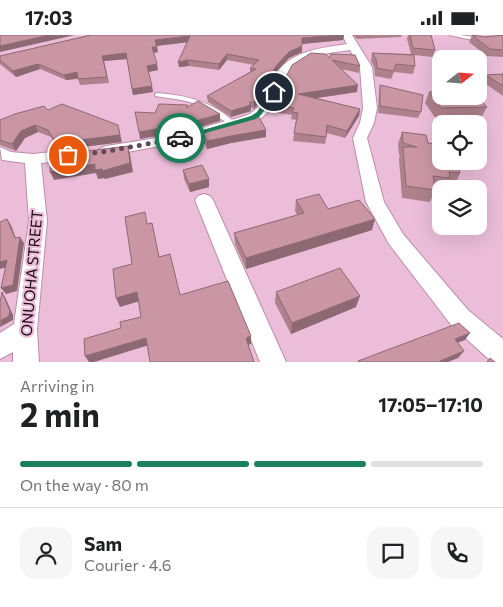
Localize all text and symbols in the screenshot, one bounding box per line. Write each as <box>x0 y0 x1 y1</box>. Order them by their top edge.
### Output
text: 17:03 <box>25 6 73 29</box>
north arrow <box>432 50 488 105</box>
map controls <box>432 50 487 235</box>
pin <box>253 71 295 113</box>
icon: home <box>260 78 288 106</box>
courier <box>155 113 205 163</box>
button: locate <box>432 115 487 170</box>
icon: car <box>166 124 194 152</box>
pin <box>47 134 89 176</box>
icon: bag <box>54 141 82 169</box>
button: layers <box>432 180 487 235</box>
street label: ONUOHA STREET <box>17 209 46 337</box>
text: Arriving in <box>20 376 94 395</box>
text: 17:05–17:10 <box>378 393 483 416</box>
text: 2 min <box>20 394 100 434</box>
text: On the way · 80 m <box>20 475 149 494</box>
button: person <box>20 527 72 579</box>
button: chat <box>367 527 419 579</box>
button: phone <box>431 527 483 579</box>
text: Sam <box>84 532 122 555</box>
text: Courier · 4.6 <box>84 555 171 574</box>

